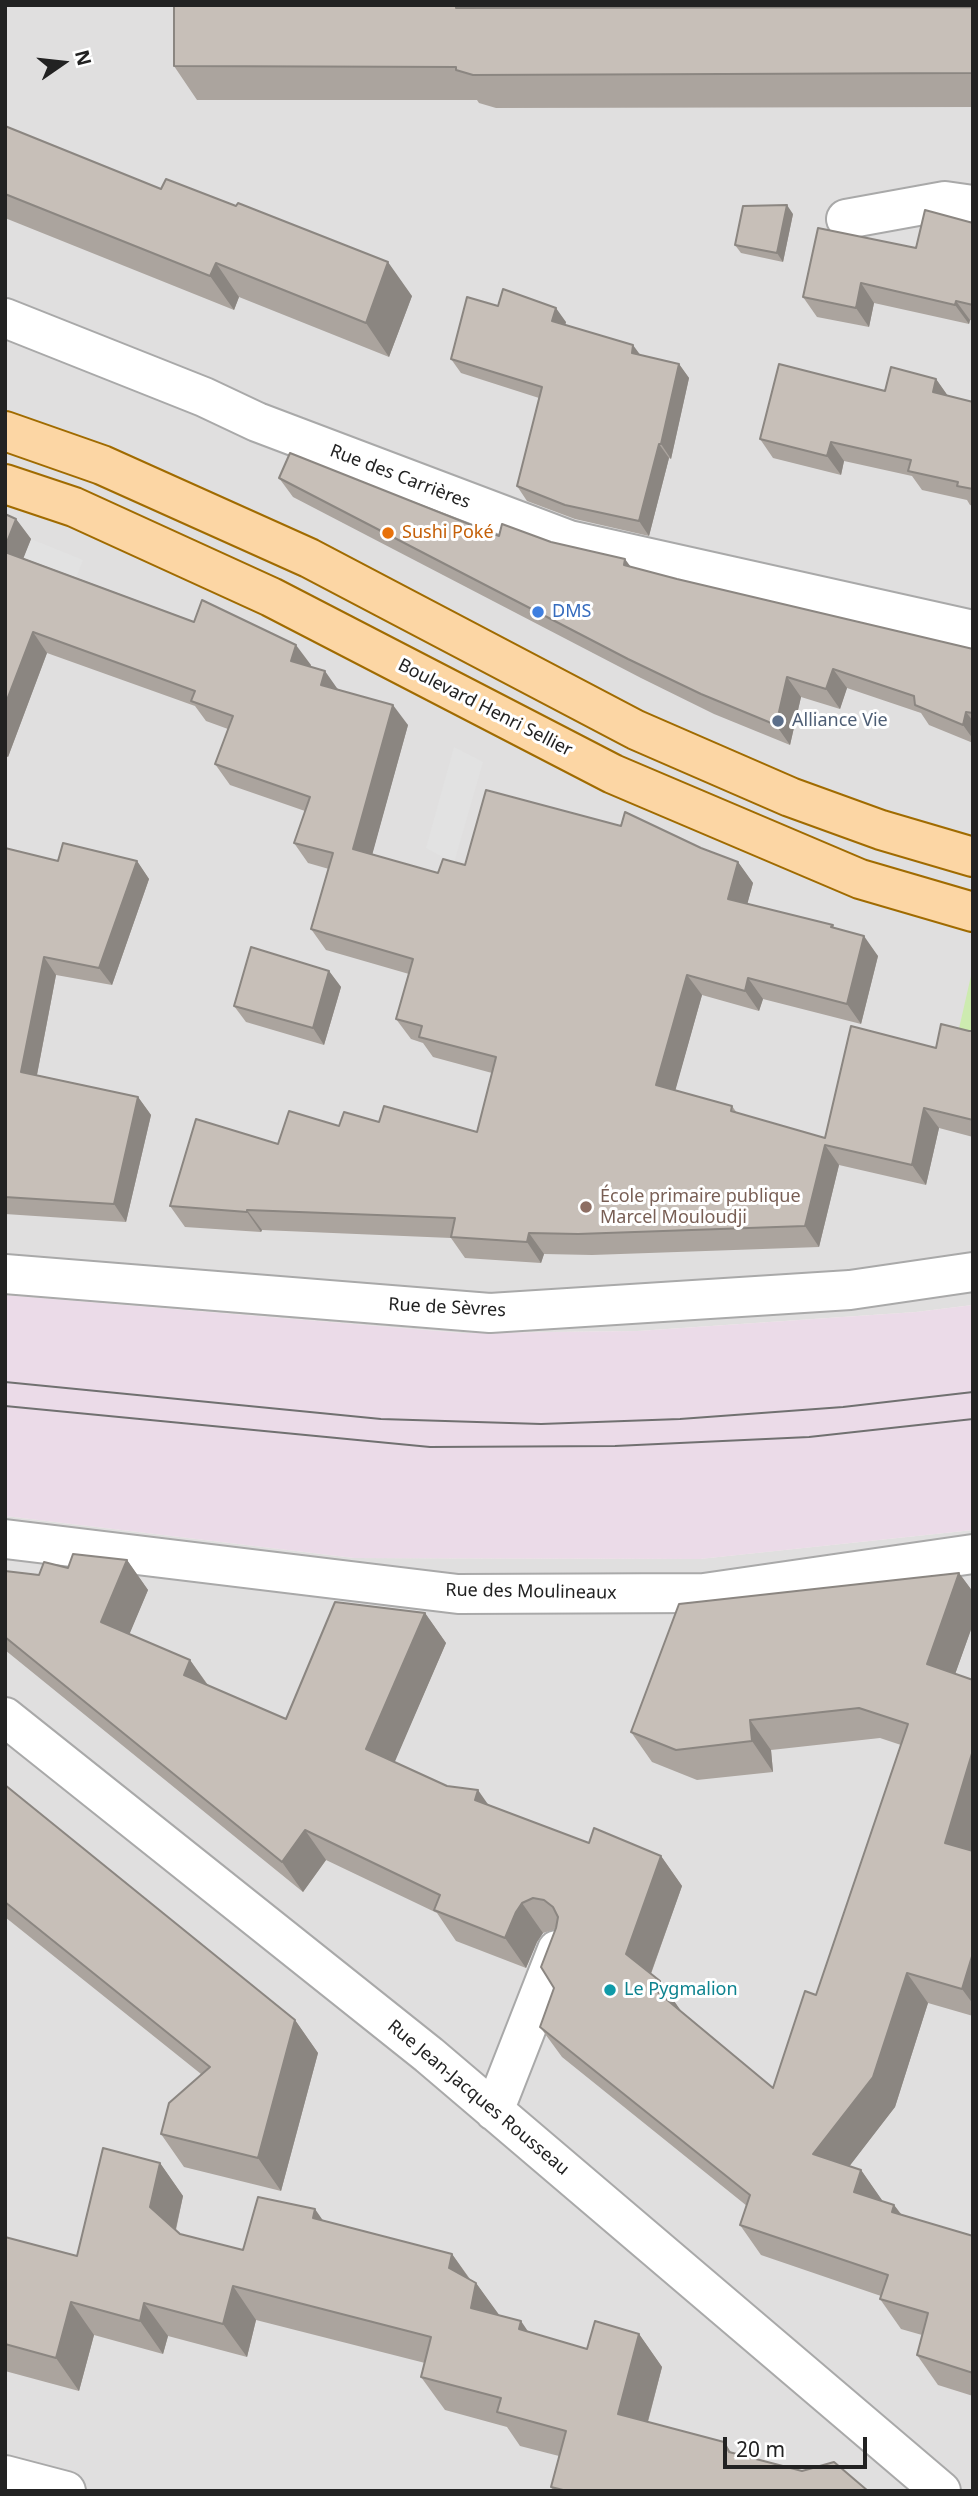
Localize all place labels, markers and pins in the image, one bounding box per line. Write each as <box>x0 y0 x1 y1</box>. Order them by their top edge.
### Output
place label: Sushi Poké <box>402 522 494 544</box>
marker: Sushi Poké <box>380 525 396 541</box>
place label: DMS <box>552 601 591 623</box>
marker: DMS <box>530 604 546 620</box>
place label: Alliance Vie <box>792 710 888 732</box>
marker: Alliance Vie <box>770 713 786 729</box>
place label: École primaire publique Marcel Mouloudji <box>600 1186 801 1228</box>
marker: École primaire publique Marcel Mouloudji <box>578 1199 594 1215</box>
place label: Le Pygmalion <box>624 1979 738 2001</box>
marker: Le Pygmalion <box>602 1982 618 1998</box>

